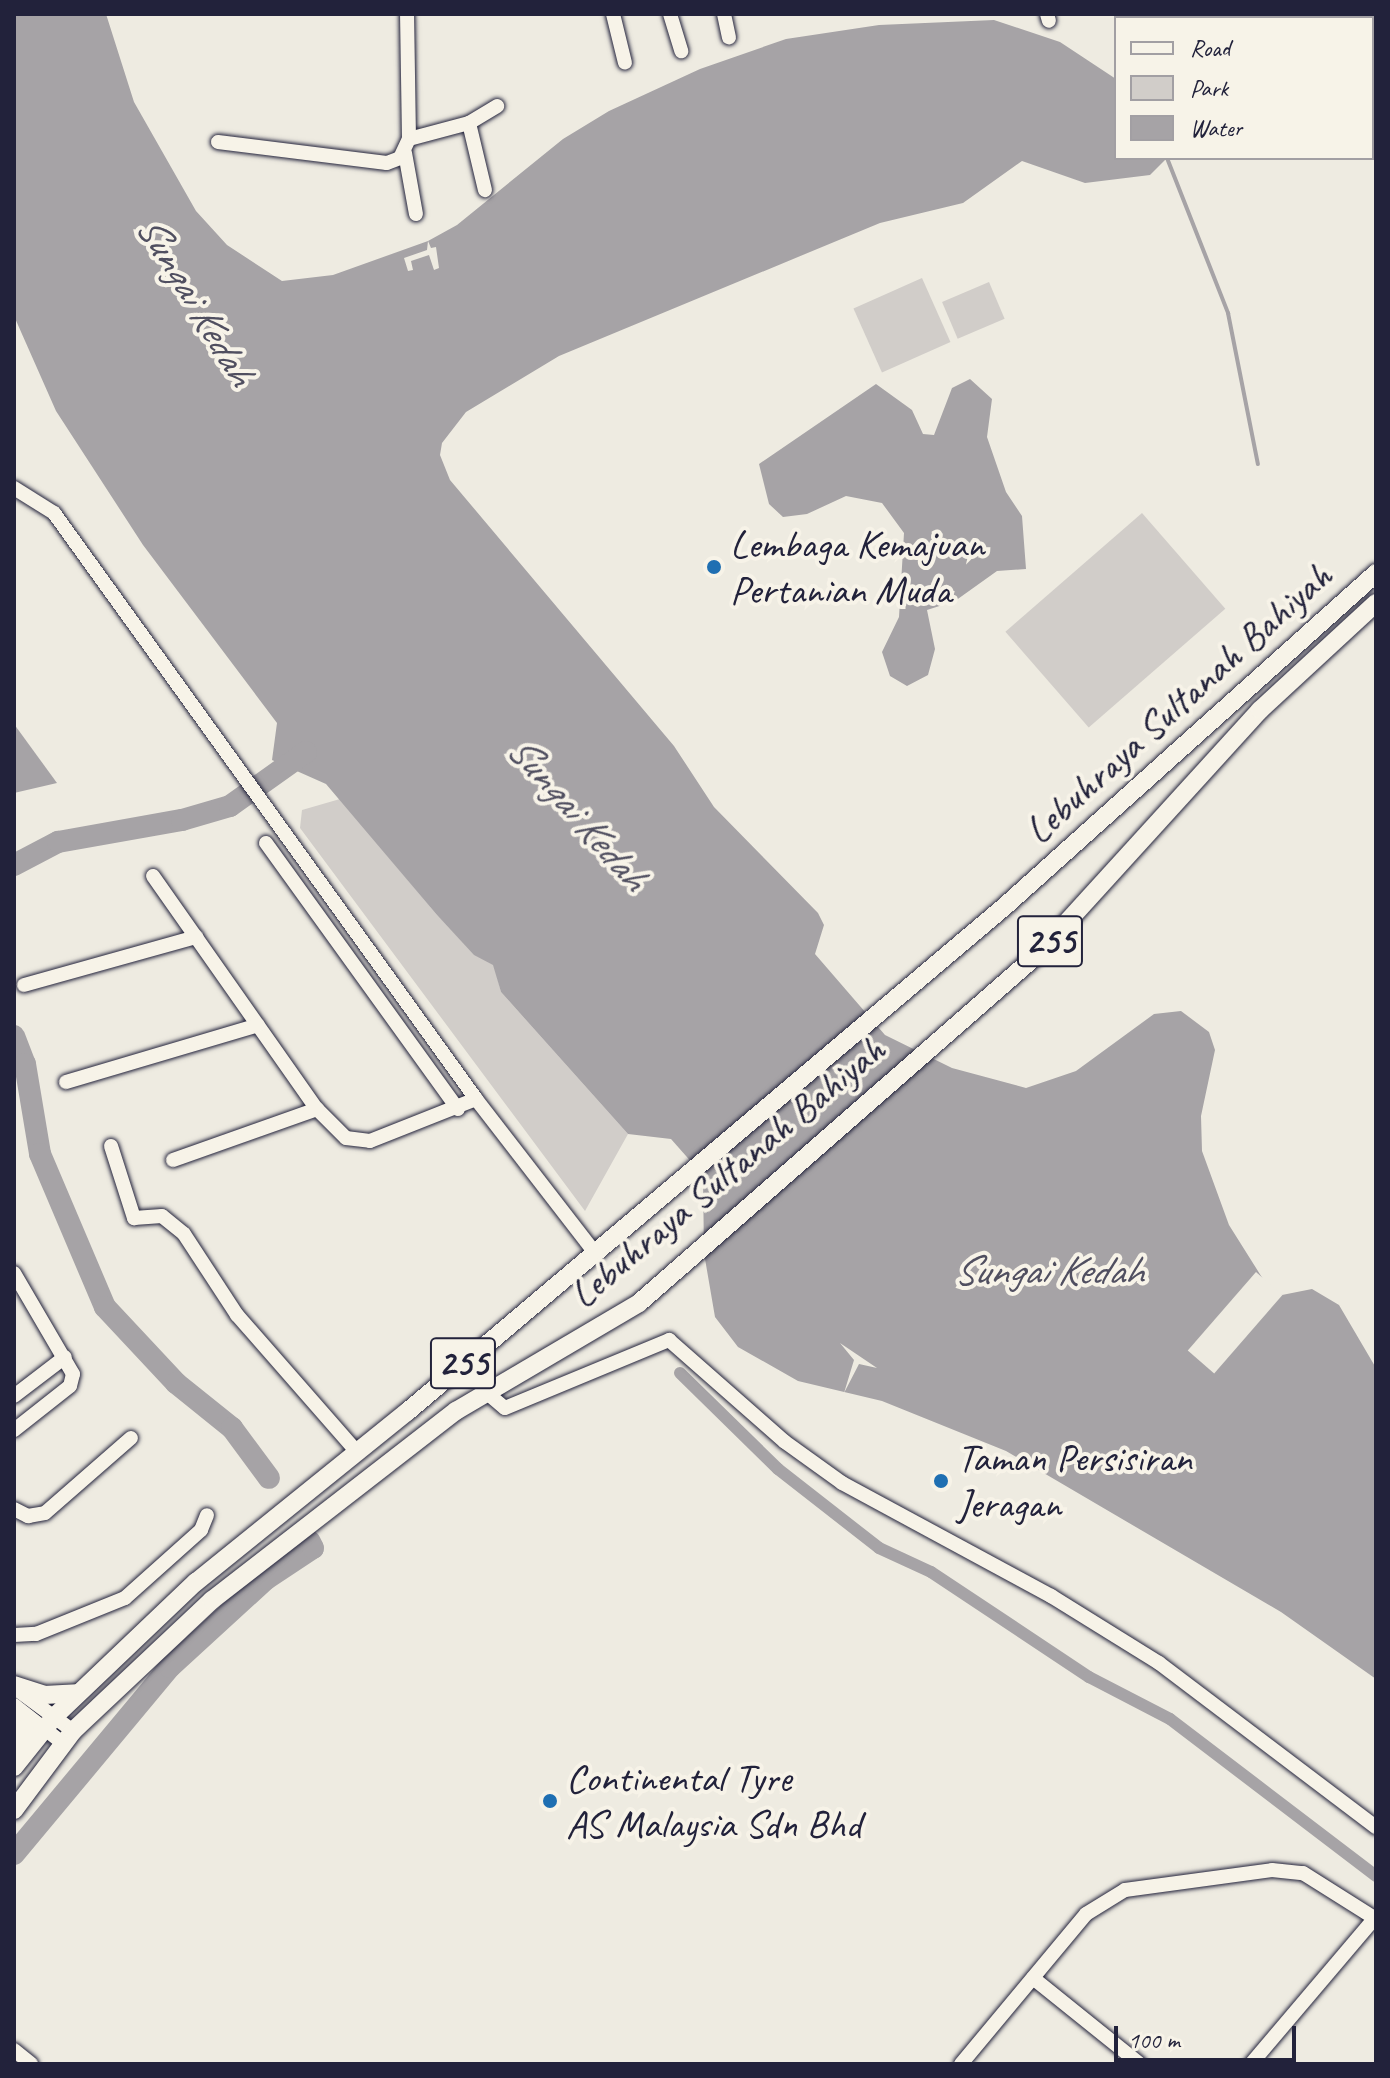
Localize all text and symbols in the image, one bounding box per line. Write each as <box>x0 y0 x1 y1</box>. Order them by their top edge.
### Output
legend <box>1114 16 1374 160</box>
text: Road <box>1190 33 1230 63</box>
text: Park <box>1190 73 1228 103</box>
text: Water <box>1190 113 1242 143</box>
water label: Sungai Kedah <box>125 206 265 394</box>
place label: Lembaga Kemajuan Pertanian Muda <box>730 520 984 614</box>
street label: Lebuhraya Sultanah Bahiyah <box>1015 552 1341 854</box>
marker: Lembaga Kemajuan Pertanian Muda <box>705 558 723 576</box>
water label: Sungai Kedah <box>496 725 658 901</box>
road number: 255 <box>1016 907 1084 975</box>
street label: Lebuhraya Sultanah Bahiyah <box>560 1026 894 1318</box>
water label: Sungai Kedah <box>953 1246 1143 1296</box>
road number: 255 <box>429 1329 497 1397</box>
place label: Taman Persisiran Jeragan <box>957 1434 1192 1528</box>
marker: Taman Persisiran Jeragan <box>932 1472 950 1490</box>
place label: Continental Tyre AS Malaysia Sdn Bhd <box>566 1754 862 1848</box>
marker: Continental Tyre AS Malaysia Sdn Bhd <box>541 1792 559 1810</box>
scale bar <box>1118 2010 1300 2060</box>
text: 100 m <box>1128 2025 1180 2055</box>

